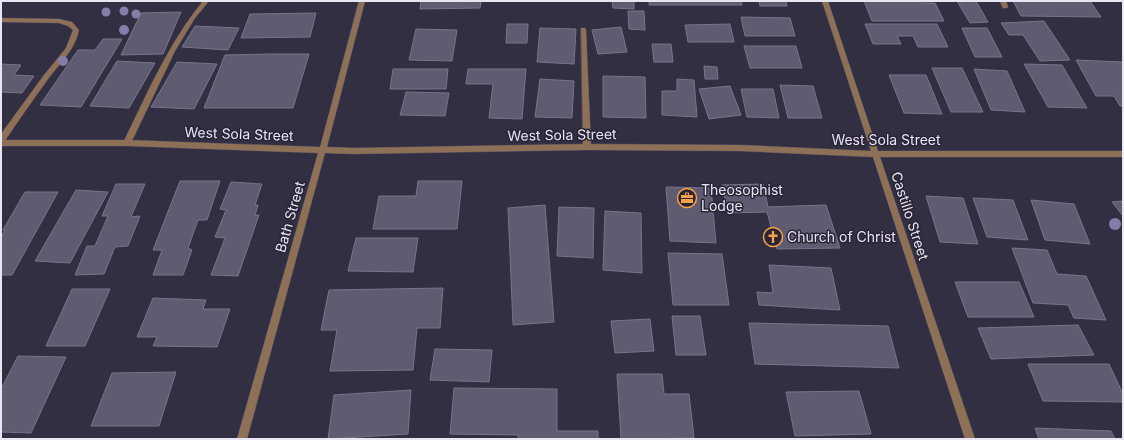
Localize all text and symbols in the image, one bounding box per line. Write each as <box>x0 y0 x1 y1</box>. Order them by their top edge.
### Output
street label: West Sola Street <box>184 123 294 144</box>
street label: West Sola Street <box>507 125 617 144</box>
street label: West Sola Street <box>831 131 941 148</box>
street label: Castillo Street <box>888 169 933 263</box>
street label: Bath Street <box>271 179 308 254</box>
place label: Theosophist Lodge <box>701 181 783 214</box>
office icon: Theosophist Lodge <box>676 187 698 209</box>
church icon: Church of Christ <box>762 226 784 248</box>
place label: Church of Christ <box>787 228 896 245</box>

